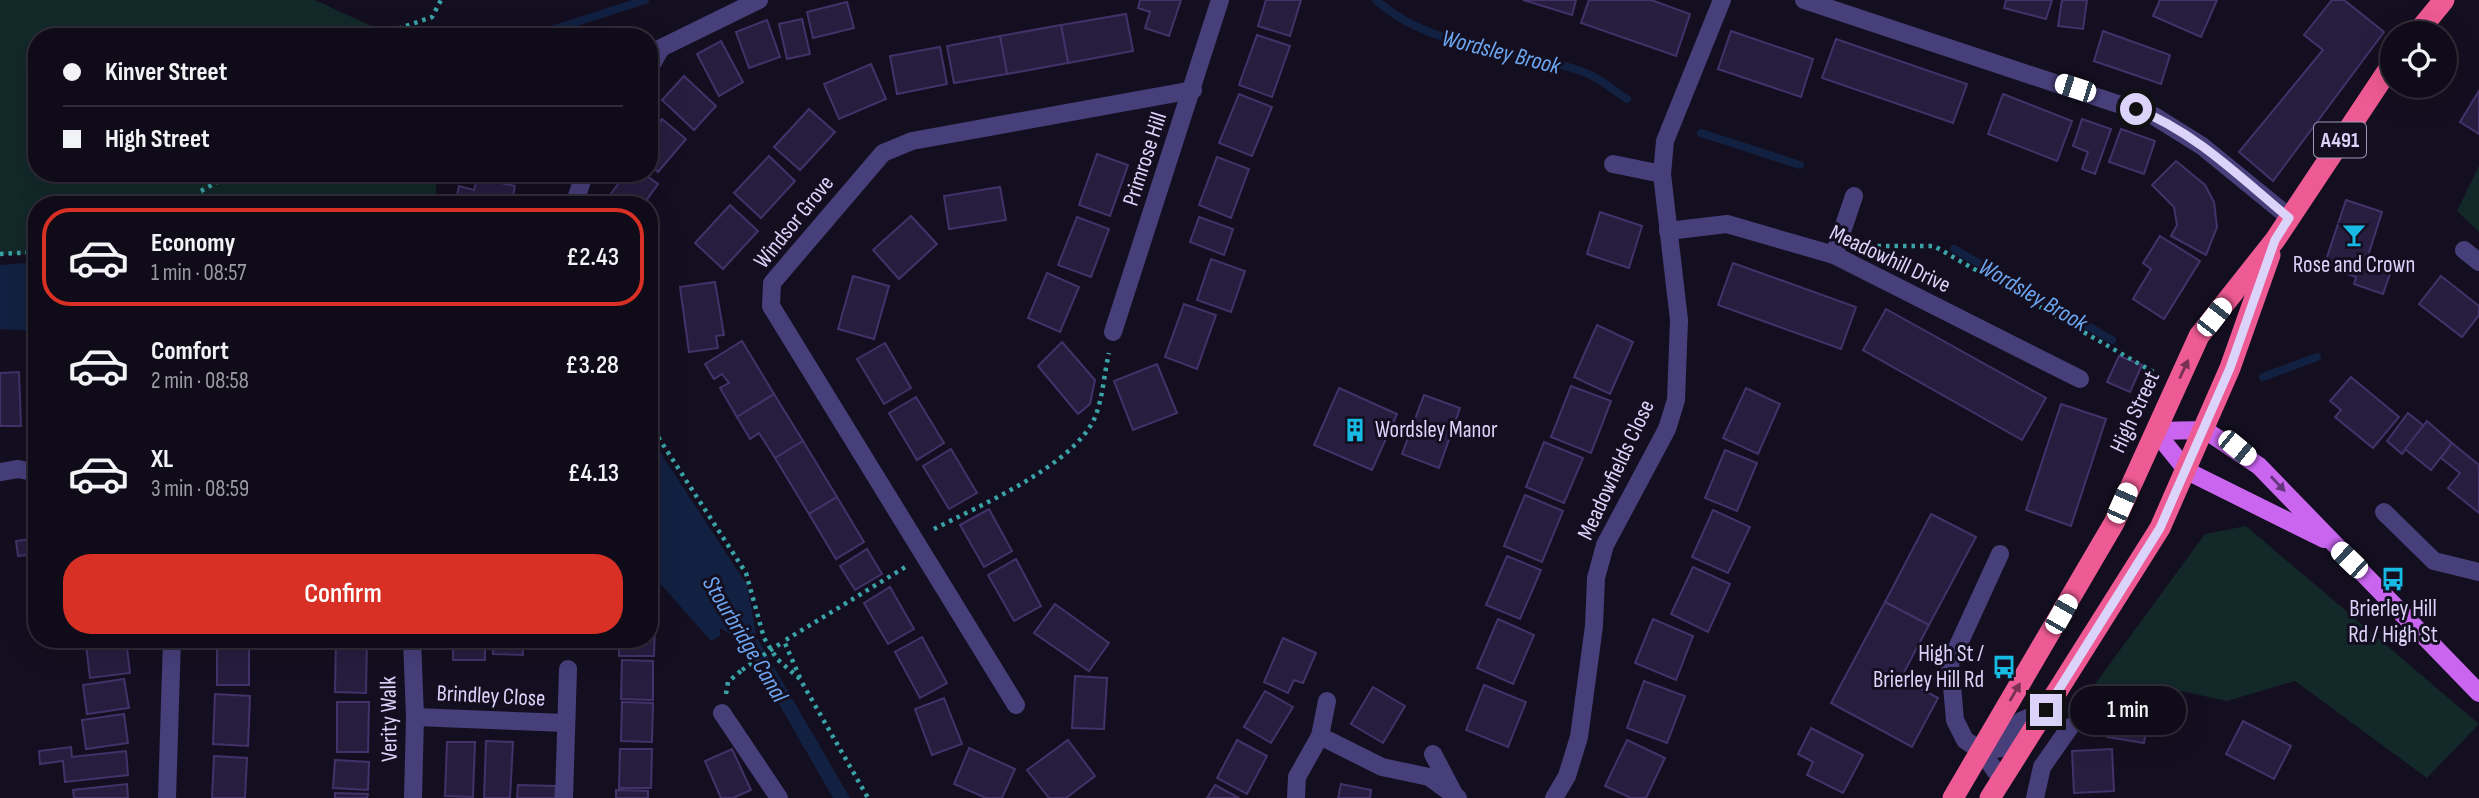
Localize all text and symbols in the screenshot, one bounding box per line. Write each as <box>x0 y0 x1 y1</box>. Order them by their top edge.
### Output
map controls <box>2380 21 2457 98</box>
button: locate <box>2380 21 2457 98</box>
water label: Wordsley Brook <box>1439 23 1564 81</box>
text: Kinver Street <box>105 57 227 88</box>
car <box>2052 72 2099 104</box>
route start <box>2120 93 2152 125</box>
street label: Primrose Hill <box>1117 109 1173 209</box>
road number: A491 <box>2314 122 2366 158</box>
text: High Street <box>105 124 210 155</box>
street label: Windsor Grove <box>748 170 840 274</box>
street label: Meadowhill Drive <box>1825 219 1955 299</box>
bar icon: Rose and Crown <box>2340 221 2368 249</box>
icon: car <box>67 226 130 289</box>
text: Economy <box>151 228 235 259</box>
text: £2.43 <box>566 242 619 273</box>
place label: Rose and Crown <box>2293 251 2415 279</box>
water label: Wordsley Brook <box>1973 252 2094 338</box>
text: 1 min · 08:57 <box>151 259 247 287</box>
car <box>2193 294 2236 340</box>
icon: car <box>67 334 130 397</box>
text: Comfort <box>151 336 229 367</box>
text: £3.28 <box>565 350 619 381</box>
one-way arrow <box>2178 359 2190 379</box>
text: 2 min · 08:58 <box>151 367 249 395</box>
street label: High Street <box>2104 367 2166 457</box>
street label: Meadowfields Close <box>1571 396 1661 544</box>
building icon: Wordsley Manor <box>1341 416 1369 444</box>
place label: Wordsley Manor <box>1375 416 1498 444</box>
car <box>2215 427 2260 469</box>
icon: car <box>67 442 130 505</box>
text: XL <box>151 444 173 475</box>
text: £4.13 <box>568 458 619 489</box>
text: 3 min · 08:59 <box>151 475 249 503</box>
one-way arrow <box>2270 475 2286 493</box>
car <box>2104 480 2141 526</box>
car <box>2327 538 2372 582</box>
button: Confirm <box>63 554 623 634</box>
bus stop icon: Brierley Hill Rd / High St <box>2379 565 2407 593</box>
water label: Stourbridge Canal <box>696 571 794 708</box>
car <box>2042 591 2081 637</box>
place label: Brierley Hill Rd / High St <box>2348 595 2438 649</box>
place label: High St / Brierley Hill Rd <box>1873 640 1984 694</box>
bus stop icon: High St / Brierley Hill Rd <box>1990 653 2018 681</box>
street label: Verity Walk <box>374 676 404 762</box>
street label: Brindley Close <box>436 679 546 713</box>
one-way arrow <box>2009 683 2022 702</box>
callout: 1 min <box>2070 686 2186 734</box>
route end <box>2030 694 2062 726</box>
text: 1 min <box>2107 696 2149 724</box>

